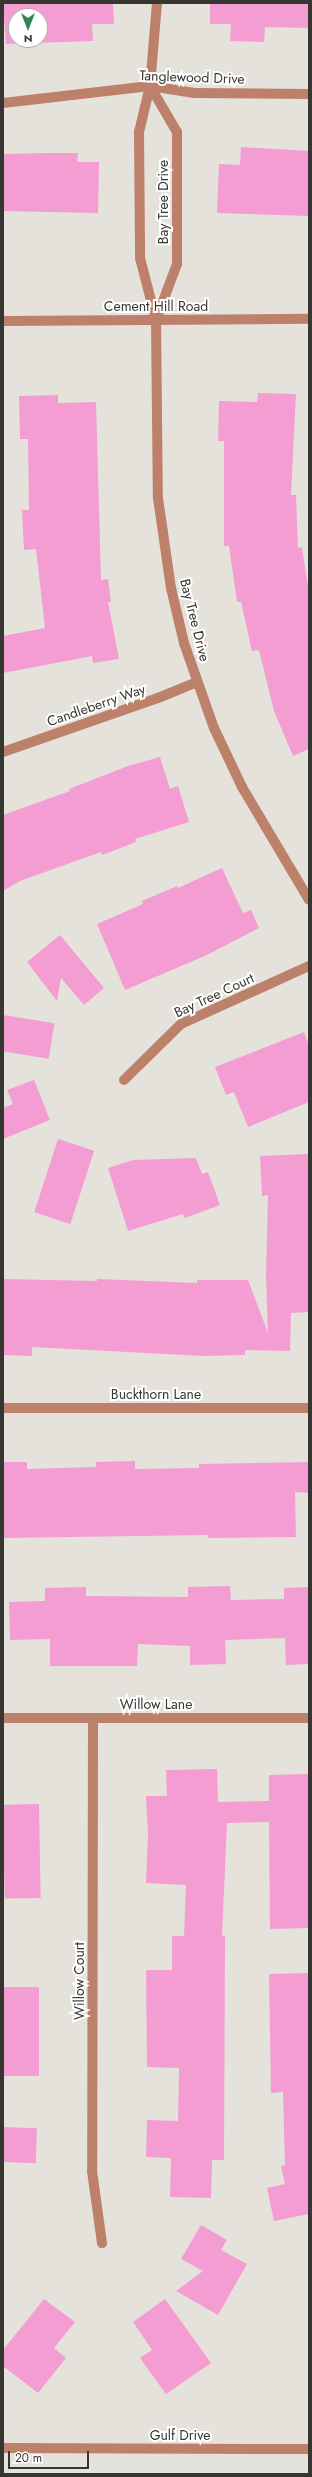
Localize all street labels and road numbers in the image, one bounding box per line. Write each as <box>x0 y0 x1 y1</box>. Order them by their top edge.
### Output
street label: Tanglewood Drive <box>139 67 245 87</box>
street label: Bay Tree Drive <box>155 160 171 244</box>
street label: Cement Hill Road <box>104 298 208 314</box>
street label: Bay Tree Drive <box>177 577 213 663</box>
street label: Candleberry Way <box>45 680 147 730</box>
street label: Bay Tree Court <box>171 969 257 1021</box>
street label: Buckthorn Lane <box>111 1386 201 1402</box>
street label: Willow Lane <box>120 1696 192 1712</box>
street label: Willow Court <box>71 1942 87 2020</box>
street label: Gulf Drive <box>150 2427 210 2443</box>

